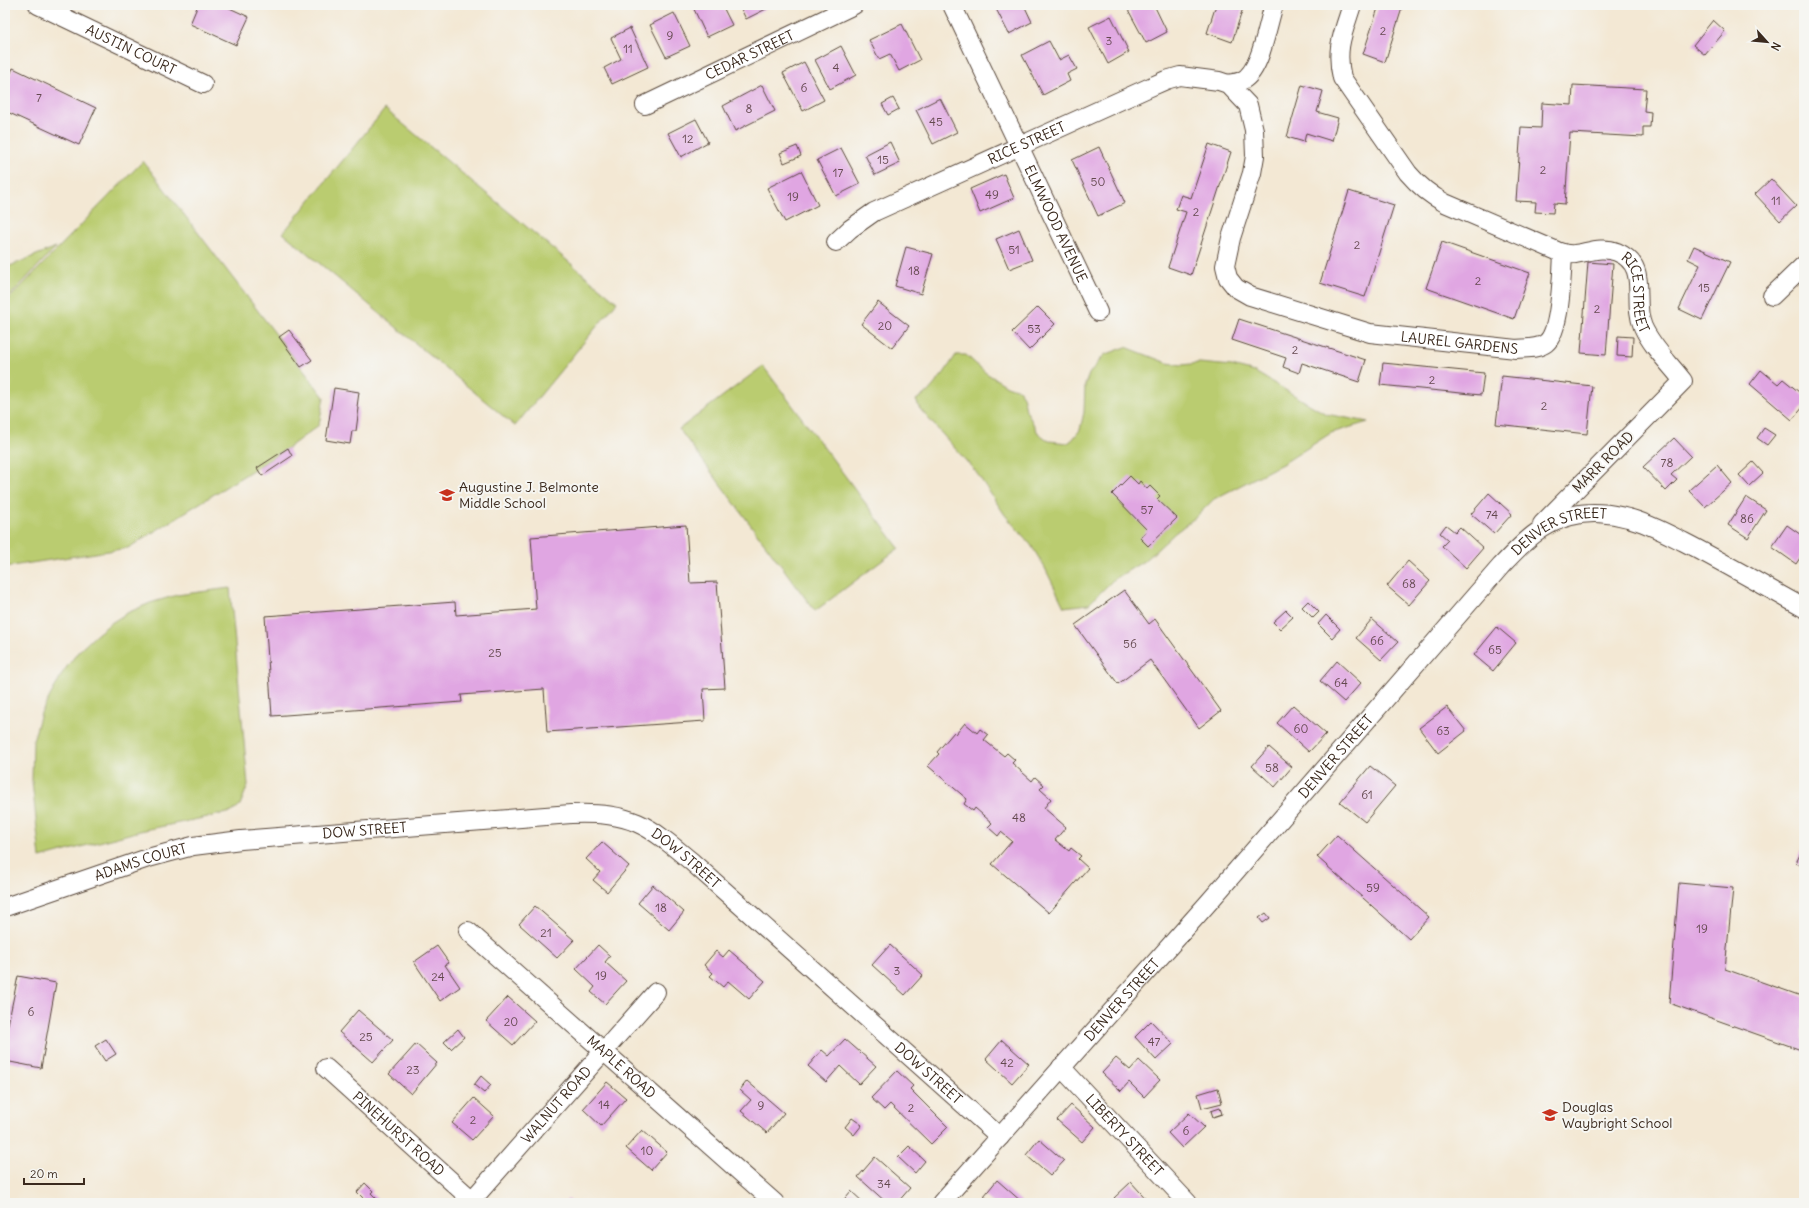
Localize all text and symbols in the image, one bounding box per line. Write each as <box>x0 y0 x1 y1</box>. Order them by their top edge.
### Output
street label: AUSTIN COURT <box>83 20 179 79</box>
north arrow <box>1747 22 1787 62</box>
house number: 2 <box>1380 23 1387 38</box>
street label: CEDAR STREET <box>702 26 797 84</box>
house number: 9 <box>667 28 674 43</box>
house number: 3 <box>1106 33 1113 48</box>
text: N <box>1768 40 1784 53</box>
house number: 11 <box>623 41 633 56</box>
house number: 4 <box>833 60 840 75</box>
house number: 6 <box>801 80 808 95</box>
house number: 7 <box>36 90 42 105</box>
house number: 8 <box>746 101 753 116</box>
house number: 45 <box>929 114 943 129</box>
street label: RICE STREET <box>985 118 1068 168</box>
house number: 12 <box>682 131 694 146</box>
house number: 15 <box>877 152 889 167</box>
street label: ELMWOOD AVENUE <box>1020 162 1092 285</box>
house number: 2 <box>1540 162 1547 177</box>
house number: 17 <box>833 165 843 180</box>
house number: 50 <box>1091 174 1106 189</box>
house number: 49 <box>985 187 999 202</box>
house number: 19 <box>787 189 799 204</box>
house number: 11 <box>1771 193 1781 208</box>
house number: 2 <box>1193 204 1200 219</box>
house number: 2 <box>1354 237 1361 252</box>
house number: 51 <box>1008 242 1020 257</box>
street label: RICE STREET <box>1618 248 1653 336</box>
house number: 18 <box>908 263 920 278</box>
house number: 2 <box>1475 273 1482 288</box>
house number: 15 <box>1698 280 1710 295</box>
house number: 2 <box>1594 301 1601 316</box>
house number: 20 <box>878 318 892 333</box>
house number: 53 <box>1027 321 1041 336</box>
street label: LAUREL GARDENS <box>1400 327 1519 358</box>
house number: 2 <box>1292 342 1299 357</box>
house number: 2 <box>1429 372 1436 387</box>
house number: 2 <box>1541 398 1548 413</box>
street label: MARR ROAD <box>1568 427 1638 497</box>
house number: 78 <box>1661 455 1673 470</box>
place label: Augustine J. Belmonte Middle School <box>459 478 599 512</box>
school or university icon: Augustine J. Belmonte Middle School <box>438 486 456 504</box>
house number: 57 <box>1141 502 1154 517</box>
street label: DENVER STREET <box>1507 504 1607 559</box>
house number: 74 <box>1486 507 1498 522</box>
house number: 86 <box>1740 511 1754 526</box>
house number: 68 <box>1402 576 1416 591</box>
house number: 66 <box>1370 633 1384 648</box>
house number: 56 <box>1123 636 1137 651</box>
house number: 65 <box>1488 642 1502 657</box>
house number: 25 <box>488 645 502 660</box>
house number: 64 <box>1334 675 1348 690</box>
street label: DENVER STREET <box>1294 711 1377 802</box>
house number: 60 <box>1294 721 1309 736</box>
house number: 63 <box>1436 723 1450 738</box>
house number: 58 <box>1265 760 1279 775</box>
house number: 61 <box>1361 787 1373 802</box>
house number: 48 <box>1012 810 1026 825</box>
street label: DOW STREET <box>322 818 407 843</box>
street label: DOW STREET <box>648 824 724 892</box>
street label: ADAMS COURT <box>92 839 189 885</box>
house number: 59 <box>1366 880 1380 895</box>
house number: 18 <box>655 900 667 915</box>
house number: 19 <box>1696 921 1708 936</box>
house number: 21 <box>540 925 552 940</box>
street label: DENVER STREET <box>1080 955 1163 1045</box>
house number: 3 <box>894 963 901 978</box>
house number: 19 <box>595 968 607 983</box>
house number: 24 <box>431 969 445 984</box>
house number: 6 <box>28 1004 35 1019</box>
house number: 20 <box>504 1014 518 1029</box>
house number: 25 <box>359 1029 373 1044</box>
street label: MAPLE ROAD <box>583 1031 660 1102</box>
house number: 47 <box>1148 1034 1160 1049</box>
street label: DOW STREET <box>891 1038 966 1108</box>
house number: 42 <box>1000 1055 1014 1070</box>
house number: 23 <box>406 1062 420 1077</box>
street label: WALNUT ROAD <box>517 1062 595 1147</box>
street label: PINEHURST ROAD <box>349 1088 449 1180</box>
street label: LIBERTY STREET <box>1082 1090 1167 1180</box>
house number: 14 <box>598 1097 610 1112</box>
house number: 9 <box>758 1098 765 1113</box>
place label: Douglas Waybright School <box>1562 1098 1672 1132</box>
house number: 2 <box>908 1100 915 1115</box>
school or university icon: Douglas Waybright School <box>1541 1106 1559 1124</box>
house number: 2 <box>470 1112 477 1127</box>
house number: 6 <box>1183 1123 1190 1138</box>
house number: 10 <box>641 1143 653 1158</box>
scale bar <box>24 1160 84 1186</box>
text: 20 m <box>30 1166 58 1181</box>
house number: 34 <box>877 1176 891 1191</box>

